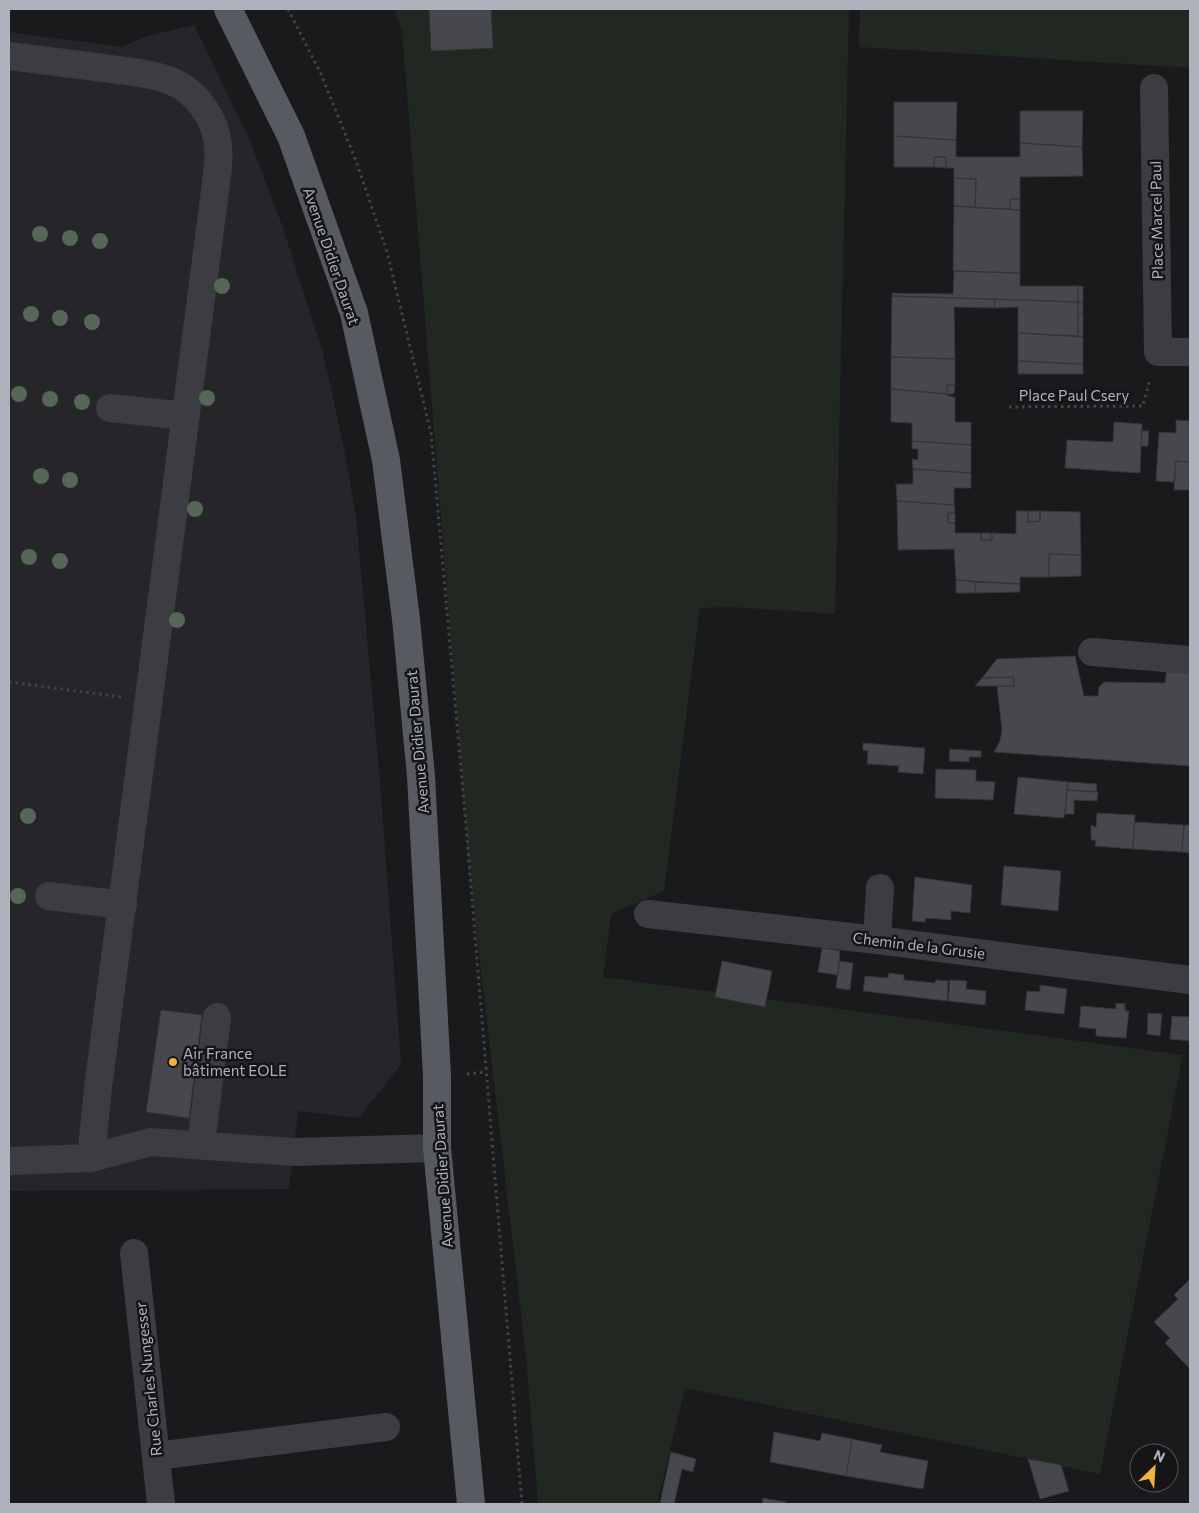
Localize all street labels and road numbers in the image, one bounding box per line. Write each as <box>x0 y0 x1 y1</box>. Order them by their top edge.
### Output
street label: Place Marcel Paul <box>1146 161 1166 279</box>
street label: Avenue Didier Daurat <box>300 185 364 327</box>
street label: Place Paul Csery <box>1019 386 1129 404</box>
street label: Avenue Didier Daurat <box>402 669 432 815</box>
street label: Chemin de la Grusie <box>852 928 986 962</box>
street label: Avenue Didier Daurat <box>428 1103 456 1249</box>
street label: Rue Charles Nungesser <box>131 1301 165 1457</box>

